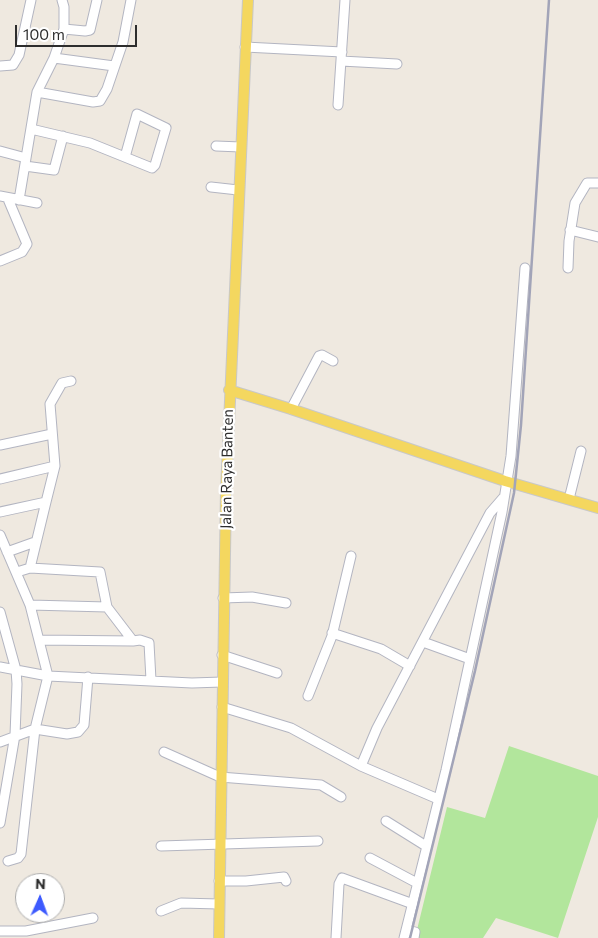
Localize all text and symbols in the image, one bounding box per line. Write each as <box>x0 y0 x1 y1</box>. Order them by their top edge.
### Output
scale bar <box>18 15 140 47</box>
text: 100 m <box>23 25 65 43</box>
street label: Jalan Raya Banten <box>217 409 237 529</box>
north arrow <box>15 873 65 923</box>
text: N <box>35 875 46 892</box>

